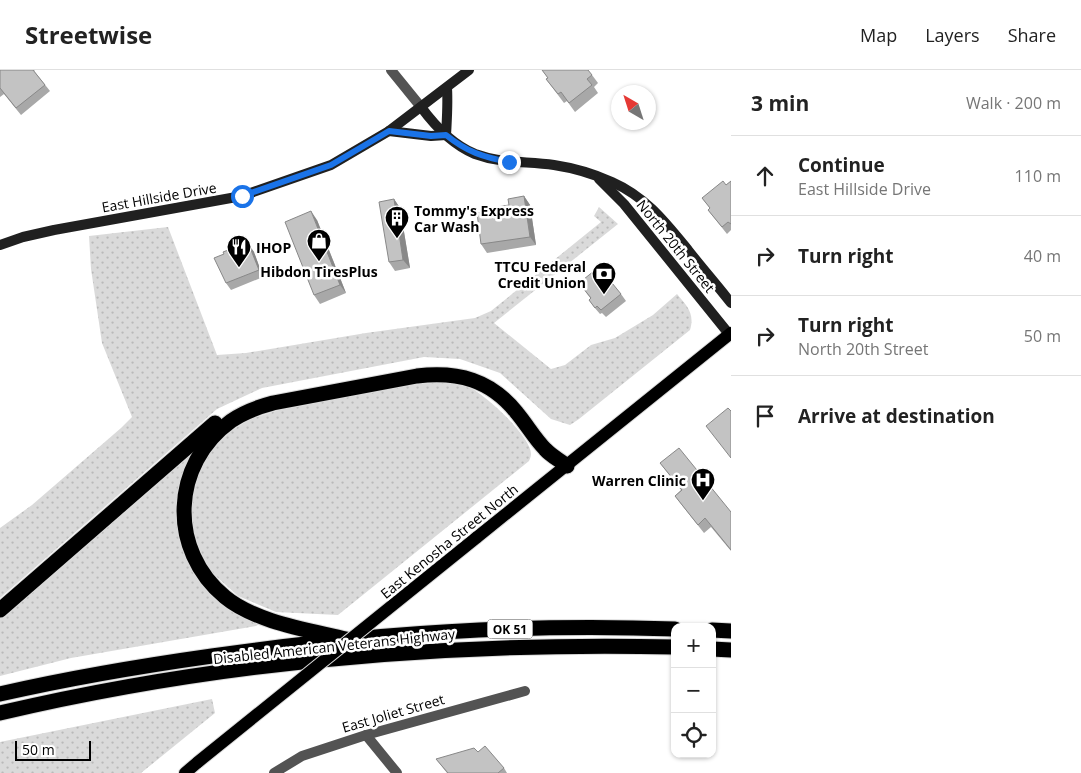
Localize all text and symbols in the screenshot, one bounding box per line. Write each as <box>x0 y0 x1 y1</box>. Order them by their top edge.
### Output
text: Streetwise <box>25 18 152 51</box>
text: Map <box>860 23 897 47</box>
text: Layers <box>925 23 980 47</box>
text: Share <box>1008 23 1056 47</box>
north arrow <box>611 85 656 130</box>
text: 3 min <box>751 89 809 117</box>
text: Walk · 200 m <box>966 92 1061 114</box>
route end <box>498 151 521 174</box>
text: Continue <box>798 152 885 178</box>
icon: ahead <box>751 162 779 190</box>
text: 110 m <box>1015 165 1061 187</box>
street label: East Hillside Drive <box>100 178 218 216</box>
text: East Hillside Drive <box>798 178 931 200</box>
route start <box>231 185 254 208</box>
street label: North 20th Street <box>633 196 719 296</box>
place label: Tommy's Express Car Wash <box>414 201 534 236</box>
building icon: Tommy's Express Car Wash <box>384 205 410 239</box>
shop icon: Hibdon TiresPlus <box>306 228 332 262</box>
restaurant icon: IHOP <box>226 234 252 268</box>
place label: IHOP <box>256 238 291 257</box>
icon: right <box>751 242 779 270</box>
text: Turn right <box>798 243 893 269</box>
text: 40 m <box>1024 245 1061 267</box>
place label: TTCU Federal Credit Union <box>494 257 586 292</box>
bank icon: TTCU Federal Credit Union <box>591 261 617 295</box>
place label: Hibdon TiresPlus <box>260 262 378 281</box>
text: Turn right <box>798 312 893 338</box>
icon: right <box>751 322 779 350</box>
text: 50 m <box>1024 325 1061 347</box>
text: North 20th Street <box>798 338 929 360</box>
icon: arrive <box>751 402 779 430</box>
text: Arrive at destination <box>798 403 995 429</box>
hospital icon: Warren Clinic <box>690 467 716 501</box>
place label: Warren Clinic <box>592 471 686 490</box>
street label: East Kenosha Street North <box>376 480 522 602</box>
road number: OK 51 <box>488 620 532 638</box>
map controls <box>671 623 716 758</box>
button: + <box>671 623 716 668</box>
street label: Disabled American Veterans Highway <box>212 624 457 668</box>
button: − <box>671 668 716 713</box>
street label: East Joliet Street <box>340 689 446 737</box>
button: locate <box>671 713 716 758</box>
scale bar <box>15 738 91 761</box>
text: 50 m <box>22 740 55 759</box>

